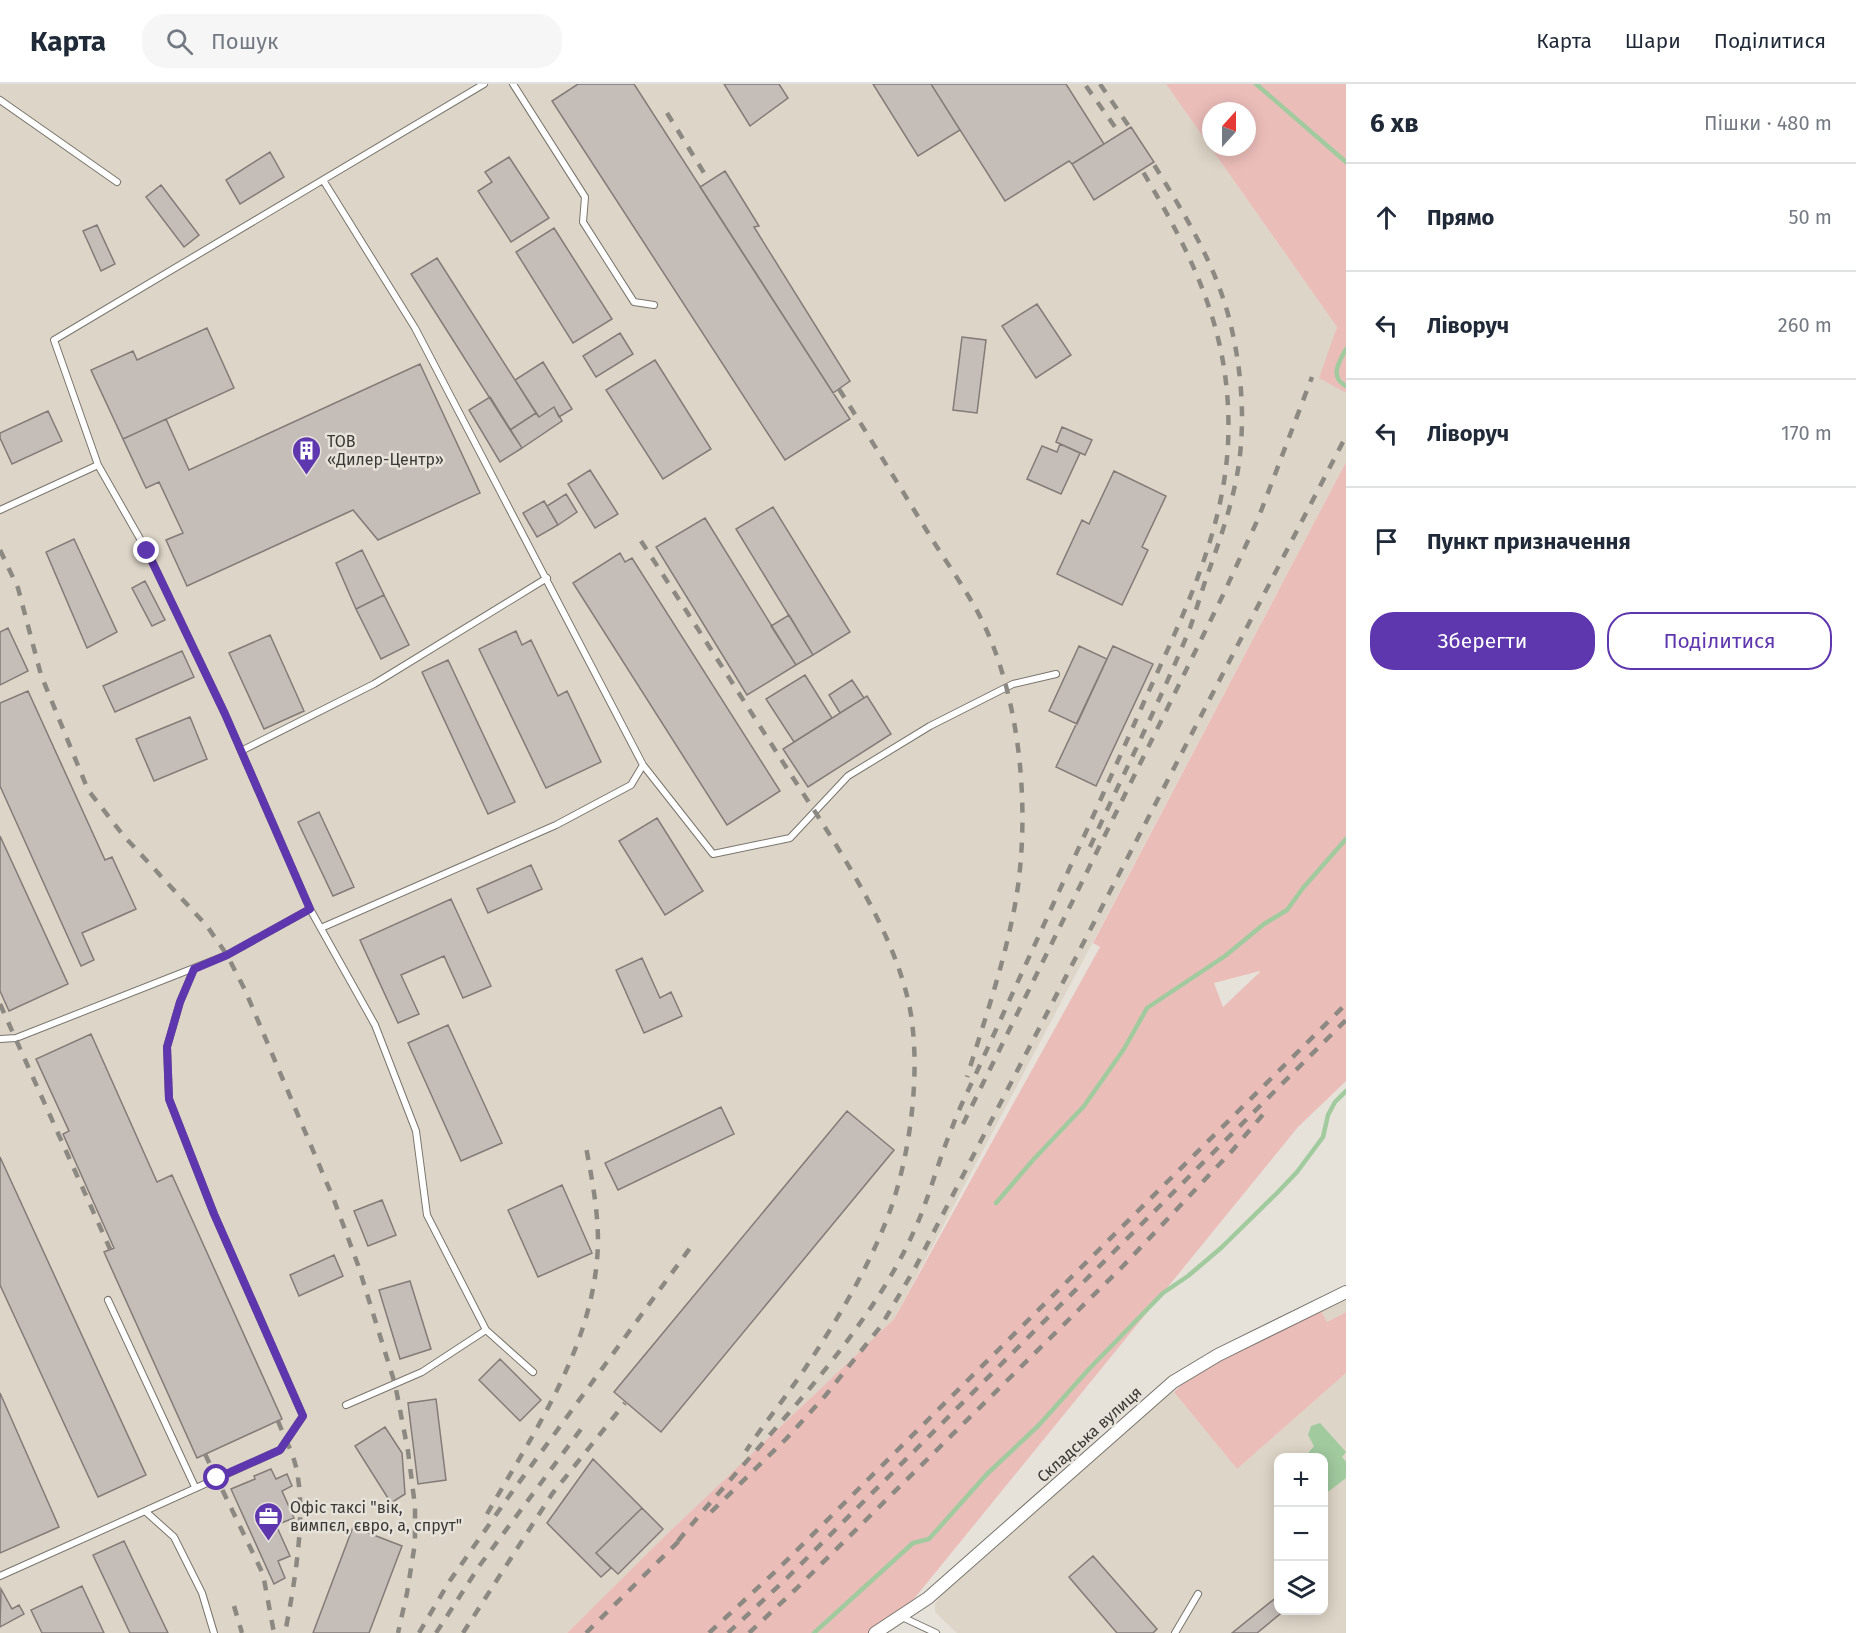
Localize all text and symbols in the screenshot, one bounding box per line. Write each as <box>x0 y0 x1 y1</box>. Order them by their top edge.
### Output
search box <box>142 14 562 68</box>
text: Карта <box>30 25 106 58</box>
icon: search <box>163 25 196 58</box>
text: Пошук <box>211 28 278 55</box>
text: Карта <box>1536 28 1592 54</box>
text: Шари <box>1625 28 1681 54</box>
text: Поділитися <box>1714 28 1826 54</box>
north arrow <box>1202 102 1256 156</box>
text: 6 хв <box>1370 108 1419 139</box>
text: Пішки · 480 m <box>1704 111 1832 135</box>
icon: ahead <box>1370 201 1403 234</box>
text: Прямо <box>1427 204 1494 231</box>
text: 50 m <box>1788 205 1832 229</box>
icon: left <box>1370 309 1403 342</box>
text: Ліворуч <box>1427 312 1509 339</box>
text: 260 m <box>1778 313 1832 337</box>
icon: left <box>1370 417 1403 450</box>
text: Ліворуч <box>1427 420 1509 447</box>
text: 170 m <box>1781 421 1832 445</box>
place label: ТОВ «Дилер-Центр» <box>327 432 444 469</box>
building icon: ТОВ «Дилер-Центр» <box>290 434 322 476</box>
icon: arrive <box>1370 525 1403 558</box>
text: Пункт призначення <box>1427 528 1631 555</box>
route end <box>133 537 159 563</box>
button: Зберегти <box>1370 612 1595 670</box>
button: Поділитися <box>1607 612 1832 670</box>
street label: Складська вулиця <box>1033 1382 1146 1486</box>
map controls <box>1274 1453 1328 1615</box>
button: + <box>1274 1453 1328 1507</box>
route start <box>203 1464 229 1490</box>
place label: Офіс таксі "вік, вимпєл, євро, а, спрут" <box>290 1498 462 1535</box>
office icon: Офіс таксі "вік, вимпєл, євро, а, спрут" <box>253 1500 285 1542</box>
button: − <box>1274 1507 1328 1561</box>
button: layers <box>1274 1561 1328 1615</box>

